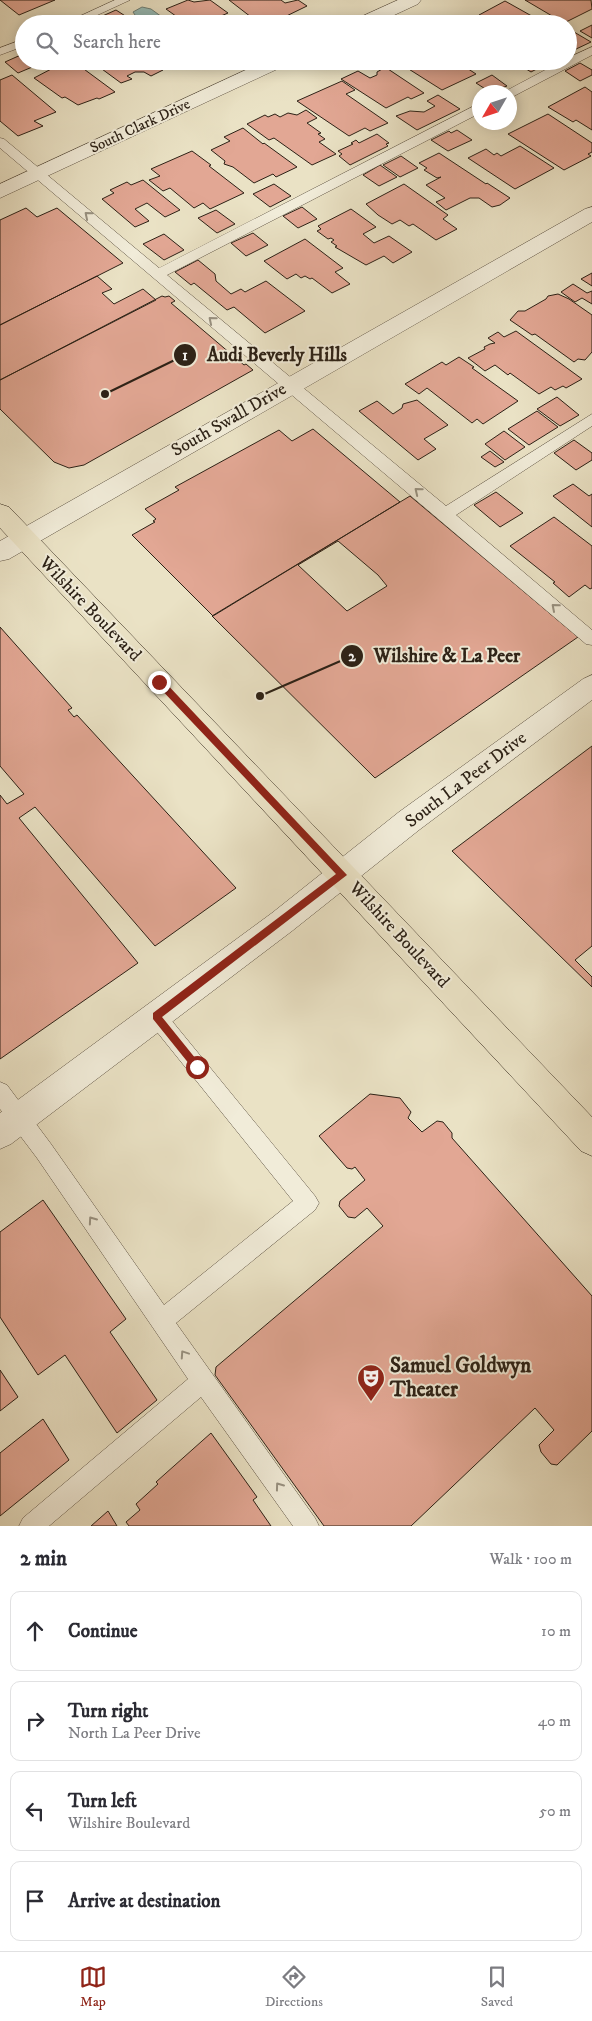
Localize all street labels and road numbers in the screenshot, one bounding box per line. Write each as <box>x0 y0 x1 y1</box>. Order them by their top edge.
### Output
street label: South Clark Drive <box>87 94 193 158</box>
street label: South Swall Drive <box>168 378 290 462</box>
street label: Wilshire Boulevard <box>34 551 146 666</box>
street label: South La Peer Drive <box>401 727 531 833</box>
street label: Wilshire Boulevard <box>343 877 454 993</box>

